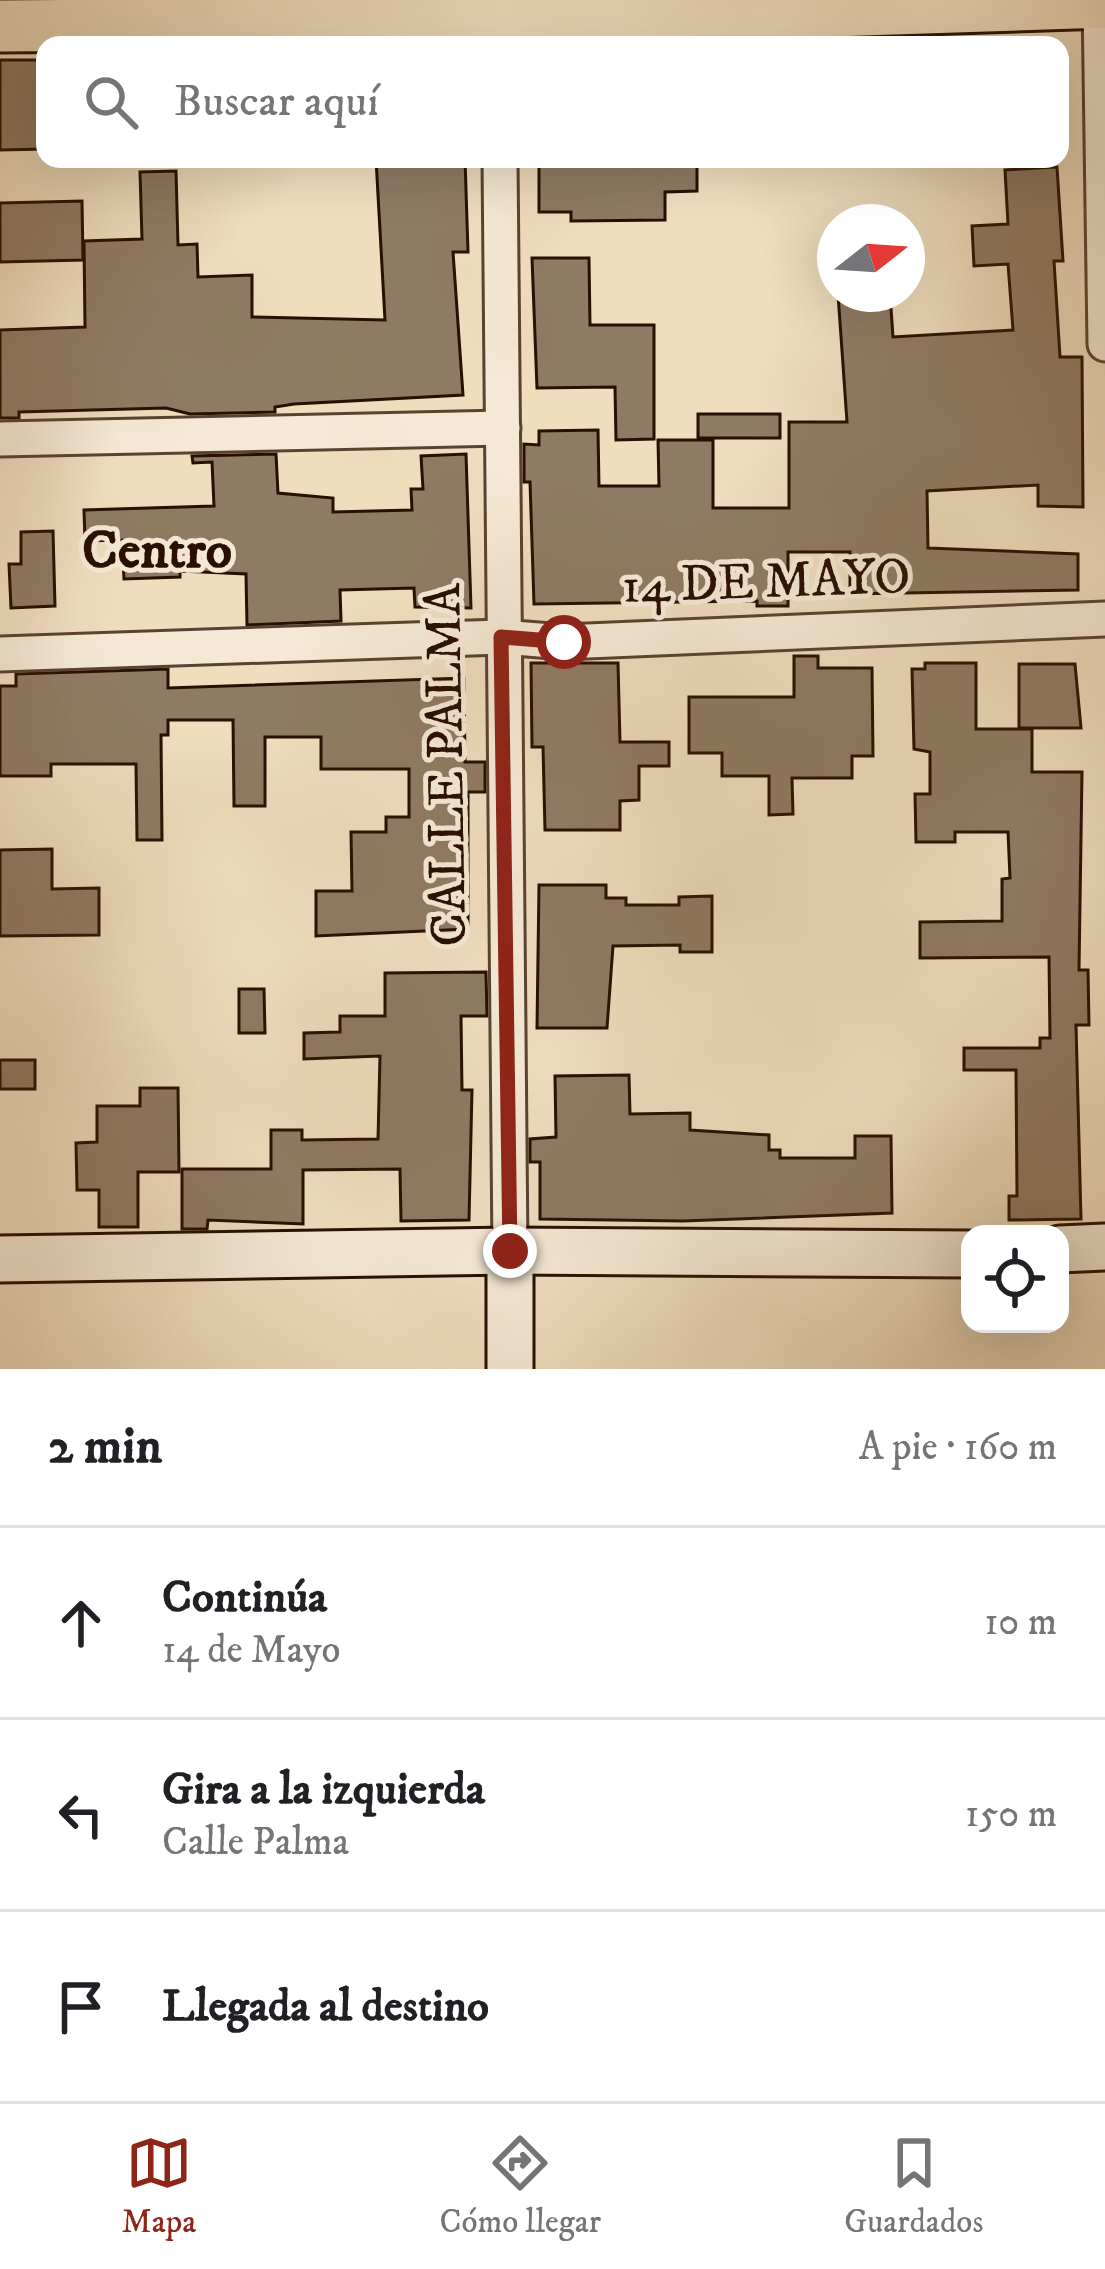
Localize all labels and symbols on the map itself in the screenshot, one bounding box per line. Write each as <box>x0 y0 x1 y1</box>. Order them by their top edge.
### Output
north arrow <box>817 204 925 312</box>
district label: Centro <box>82 518 232 585</box>
street label: 14 DE MAYO <box>621 545 911 619</box>
street label: CALLE PALMA <box>412 582 482 947</box>
route start <box>537 615 591 669</box>
route end <box>483 1224 537 1278</box>

